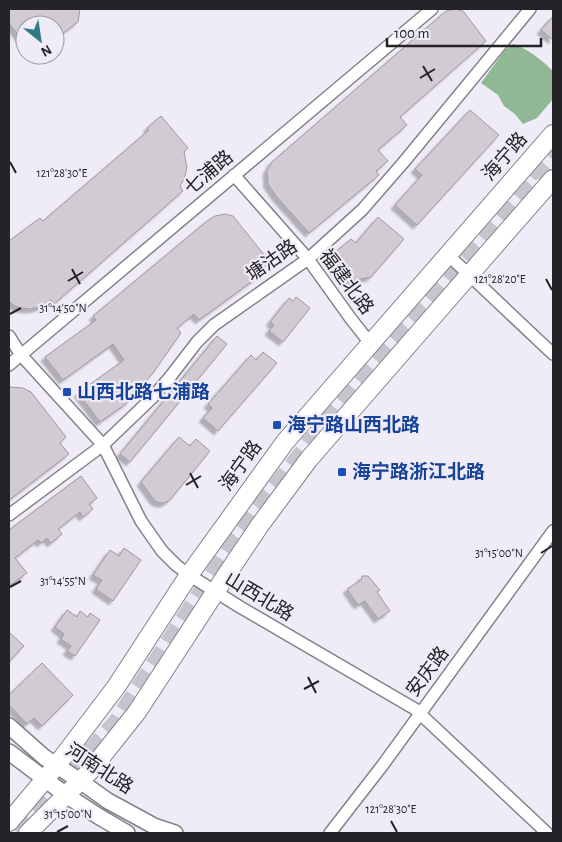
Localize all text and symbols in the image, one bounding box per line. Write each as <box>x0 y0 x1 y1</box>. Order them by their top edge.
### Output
north arrow <box>15 15 65 65</box>
scale bar <box>387 15 541 47</box>
text: 100 m <box>394 26 429 41</box>
text: N <box>38 42 54 59</box>
street label: 海宁路 <box>478 128 531 185</box>
street label: 七浦路 <box>180 147 237 199</box>
text: 121°28'30"E <box>37 167 88 179</box>
street label: 塘沽路 <box>242 235 301 285</box>
street label: 福建北路 <box>316 245 377 318</box>
text: 121°28'20"E <box>474 273 526 285</box>
text: 31°14'50"N <box>39 302 87 314</box>
place label: 山西北路七浦路 <box>77 381 210 402</box>
marker: 山西北路七浦路 <box>61 386 73 398</box>
place label: 海宁路山西北路 <box>287 414 420 435</box>
marker: 海宁路山西北路 <box>271 419 283 431</box>
street label: 海宁路 <box>215 436 265 495</box>
place label: 海宁路浙江北路 <box>352 461 485 482</box>
marker: 海宁路浙江北路 <box>336 466 348 478</box>
text: 31°15'00"N <box>475 547 523 559</box>
street label: 山西北路 <box>222 568 297 625</box>
text: 31°14'55"N <box>40 575 86 587</box>
street label: 安庆路 <box>402 642 453 700</box>
street label: 河南北路 <box>62 739 137 798</box>
text: 121°28'30"E <box>366 803 417 815</box>
text: 31°15'00"N <box>44 808 92 820</box>

